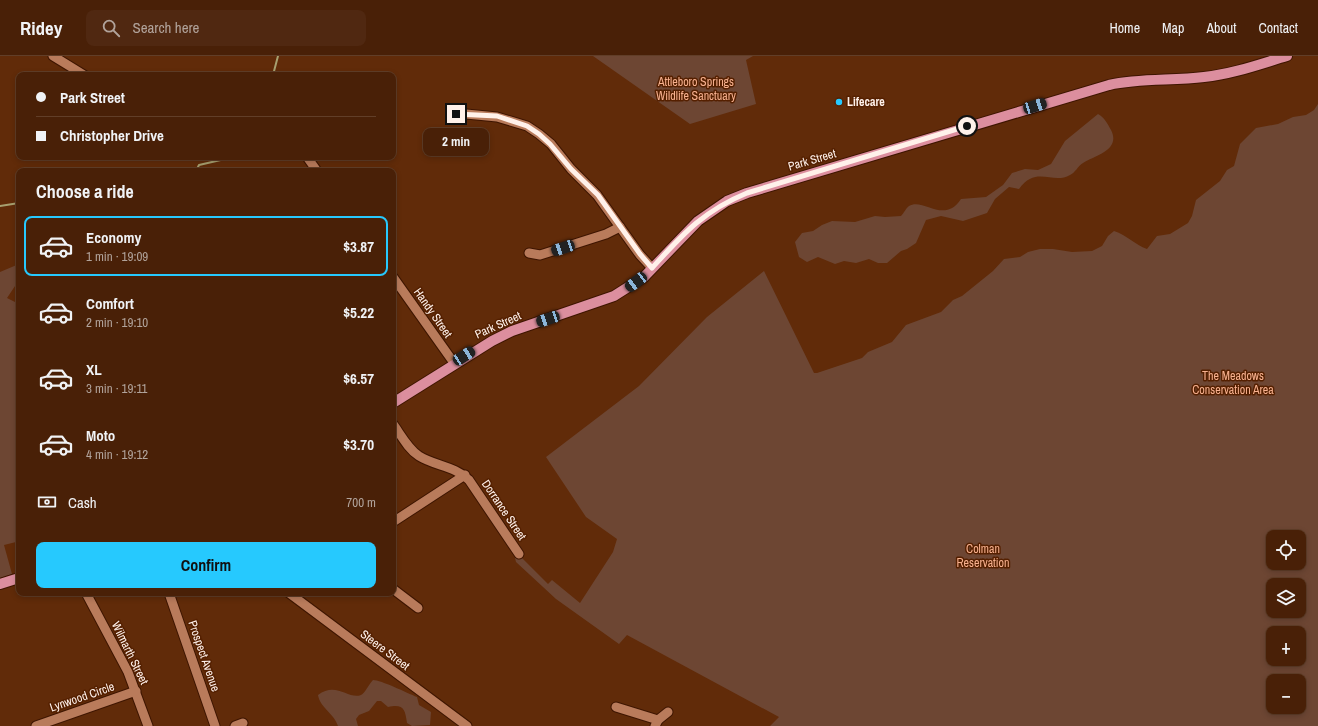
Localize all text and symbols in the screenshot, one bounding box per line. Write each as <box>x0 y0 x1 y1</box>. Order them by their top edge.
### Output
search box <box>86 10 366 46</box>
text: Ridey <box>20 15 62 41</box>
icon: search <box>100 17 122 39</box>
text: Search here <box>132 17 199 38</box>
text: Home <box>1109 19 1140 37</box>
text: Map <box>1162 19 1184 37</box>
text: About <box>1206 19 1236 37</box>
text: Contact <box>1258 19 1298 37</box>
park label: Attleboro Springs Wildlife Sanctuary <box>656 74 736 104</box>
text: Park Street <box>60 87 125 108</box>
place label: Lifecare <box>847 94 885 110</box>
marker: Lifecare <box>834 97 844 107</box>
car <box>1022 97 1048 115</box>
route end <box>447 105 465 123</box>
route start <box>958 117 976 135</box>
text: Christopher Drive <box>60 125 164 146</box>
callout: 2 min <box>423 128 489 156</box>
text: 2 min <box>442 133 470 150</box>
street label: Park Street <box>786 145 838 174</box>
text: Choose a ride <box>36 179 134 204</box>
text: Economy <box>86 227 141 248</box>
icon: car <box>38 228 74 264</box>
text: $3.87 <box>343 236 374 257</box>
car <box>550 239 576 257</box>
text: 1 min · 19:09 <box>86 248 148 265</box>
car <box>623 270 649 294</box>
street label: Handy Street <box>410 285 456 341</box>
text: Comfort <box>86 293 134 314</box>
icon: car <box>38 294 74 330</box>
text: $5.22 <box>343 302 374 323</box>
street label: Park Street <box>472 308 524 342</box>
car <box>535 310 561 328</box>
text: 2 min · 19:10 <box>86 314 148 331</box>
car <box>451 344 477 368</box>
text: XL <box>86 359 102 380</box>
icon: car <box>38 360 74 396</box>
text: $6.57 <box>343 368 374 389</box>
park label: The Meadows Conservation Area <box>1192 368 1274 398</box>
text: 3 min · 19:11 <box>86 380 147 397</box>
text: Moto <box>86 425 115 446</box>
icon: car <box>38 426 74 462</box>
text: $3.70 <box>343 434 374 455</box>
text: 4 min · 19:12 <box>86 446 148 463</box>
street label: Dorrance Street <box>478 477 530 543</box>
icon: cash <box>36 491 58 513</box>
text: Cash <box>68 492 97 513</box>
text: 700 m <box>346 494 376 511</box>
map controls <box>1266 530 1306 714</box>
button: locate <box>1266 530 1306 570</box>
park label: Colman Reservation <box>956 541 1010 571</box>
button: Confirm <box>36 542 376 588</box>
button: layers <box>1266 578 1306 618</box>
street label: Prospect Avenue <box>184 618 224 694</box>
street label: Wilmarth Street <box>108 619 152 687</box>
street label: Steere Street <box>357 626 413 674</box>
button: + <box>1266 626 1306 666</box>
button: − <box>1266 674 1306 714</box>
street label: Lynwood Circle <box>48 678 116 716</box>

